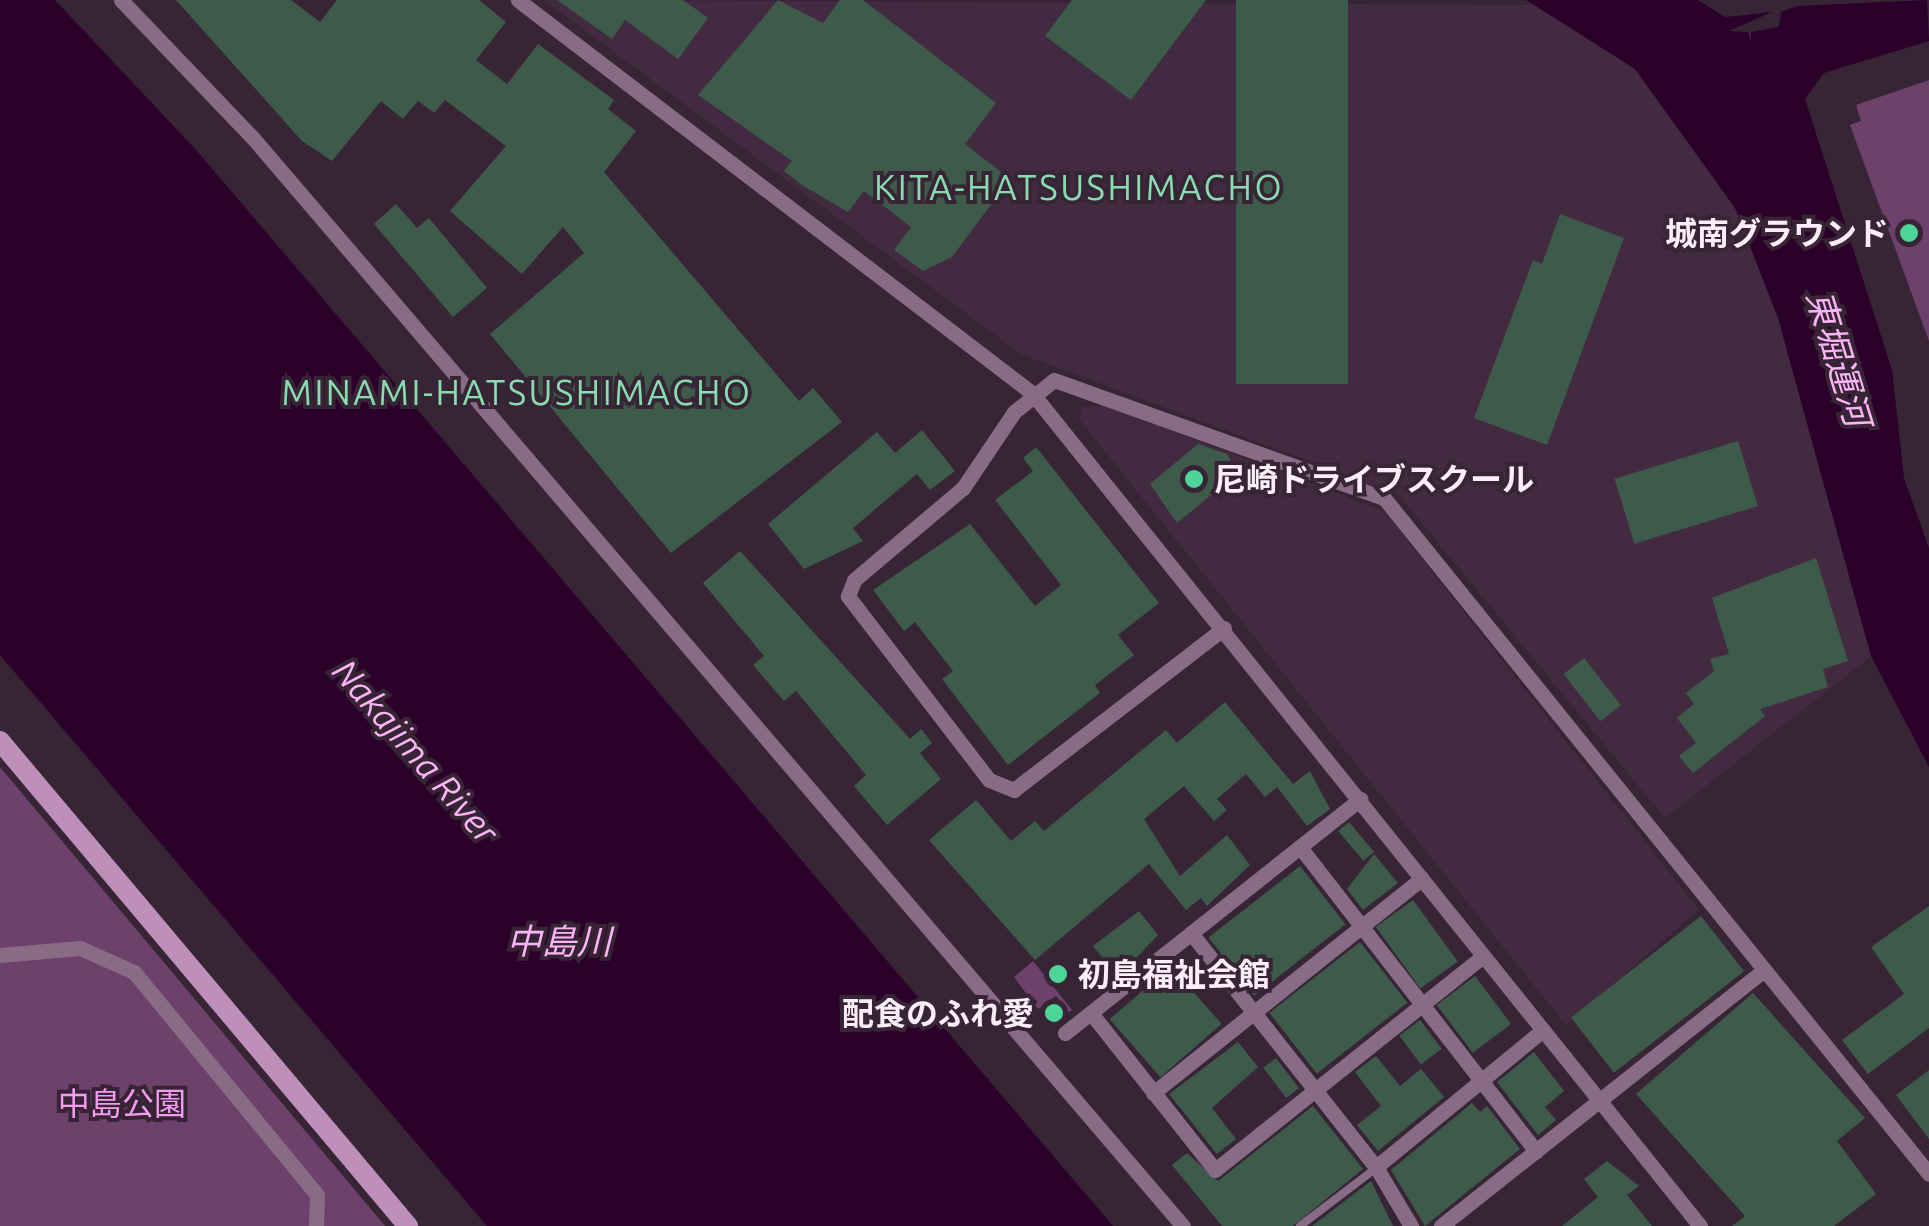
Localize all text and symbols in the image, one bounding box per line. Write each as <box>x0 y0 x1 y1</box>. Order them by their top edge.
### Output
district label: KITA-HATSUSHIMACHO <box>874 166 1284 208</box>
place label: 城南グラウンド <box>1665 214 1889 252</box>
marker: 城南グラウンド <box>1898 222 1920 244</box>
water label: 東堀運河 <box>1798 285 1880 431</box>
district label: MINAMI-HATSUSHIMACHO <box>281 371 753 413</box>
place label: 尼崎ドライブスクール <box>1214 460 1534 498</box>
marker: 尼崎ドライブスクール <box>1183 468 1205 490</box>
water label: Nakajima River <box>324 650 508 852</box>
water label: 中島川 <box>507 920 611 962</box>
place label: 初島福祉会館 <box>1078 955 1270 993</box>
marker: 初島福祉会館 <box>1047 963 1069 985</box>
place label: 配食のふれ愛 <box>842 994 1034 1032</box>
marker: 配食のふれ愛 <box>1043 1002 1065 1024</box>
park label: 中島公園 <box>58 1084 186 1122</box>

